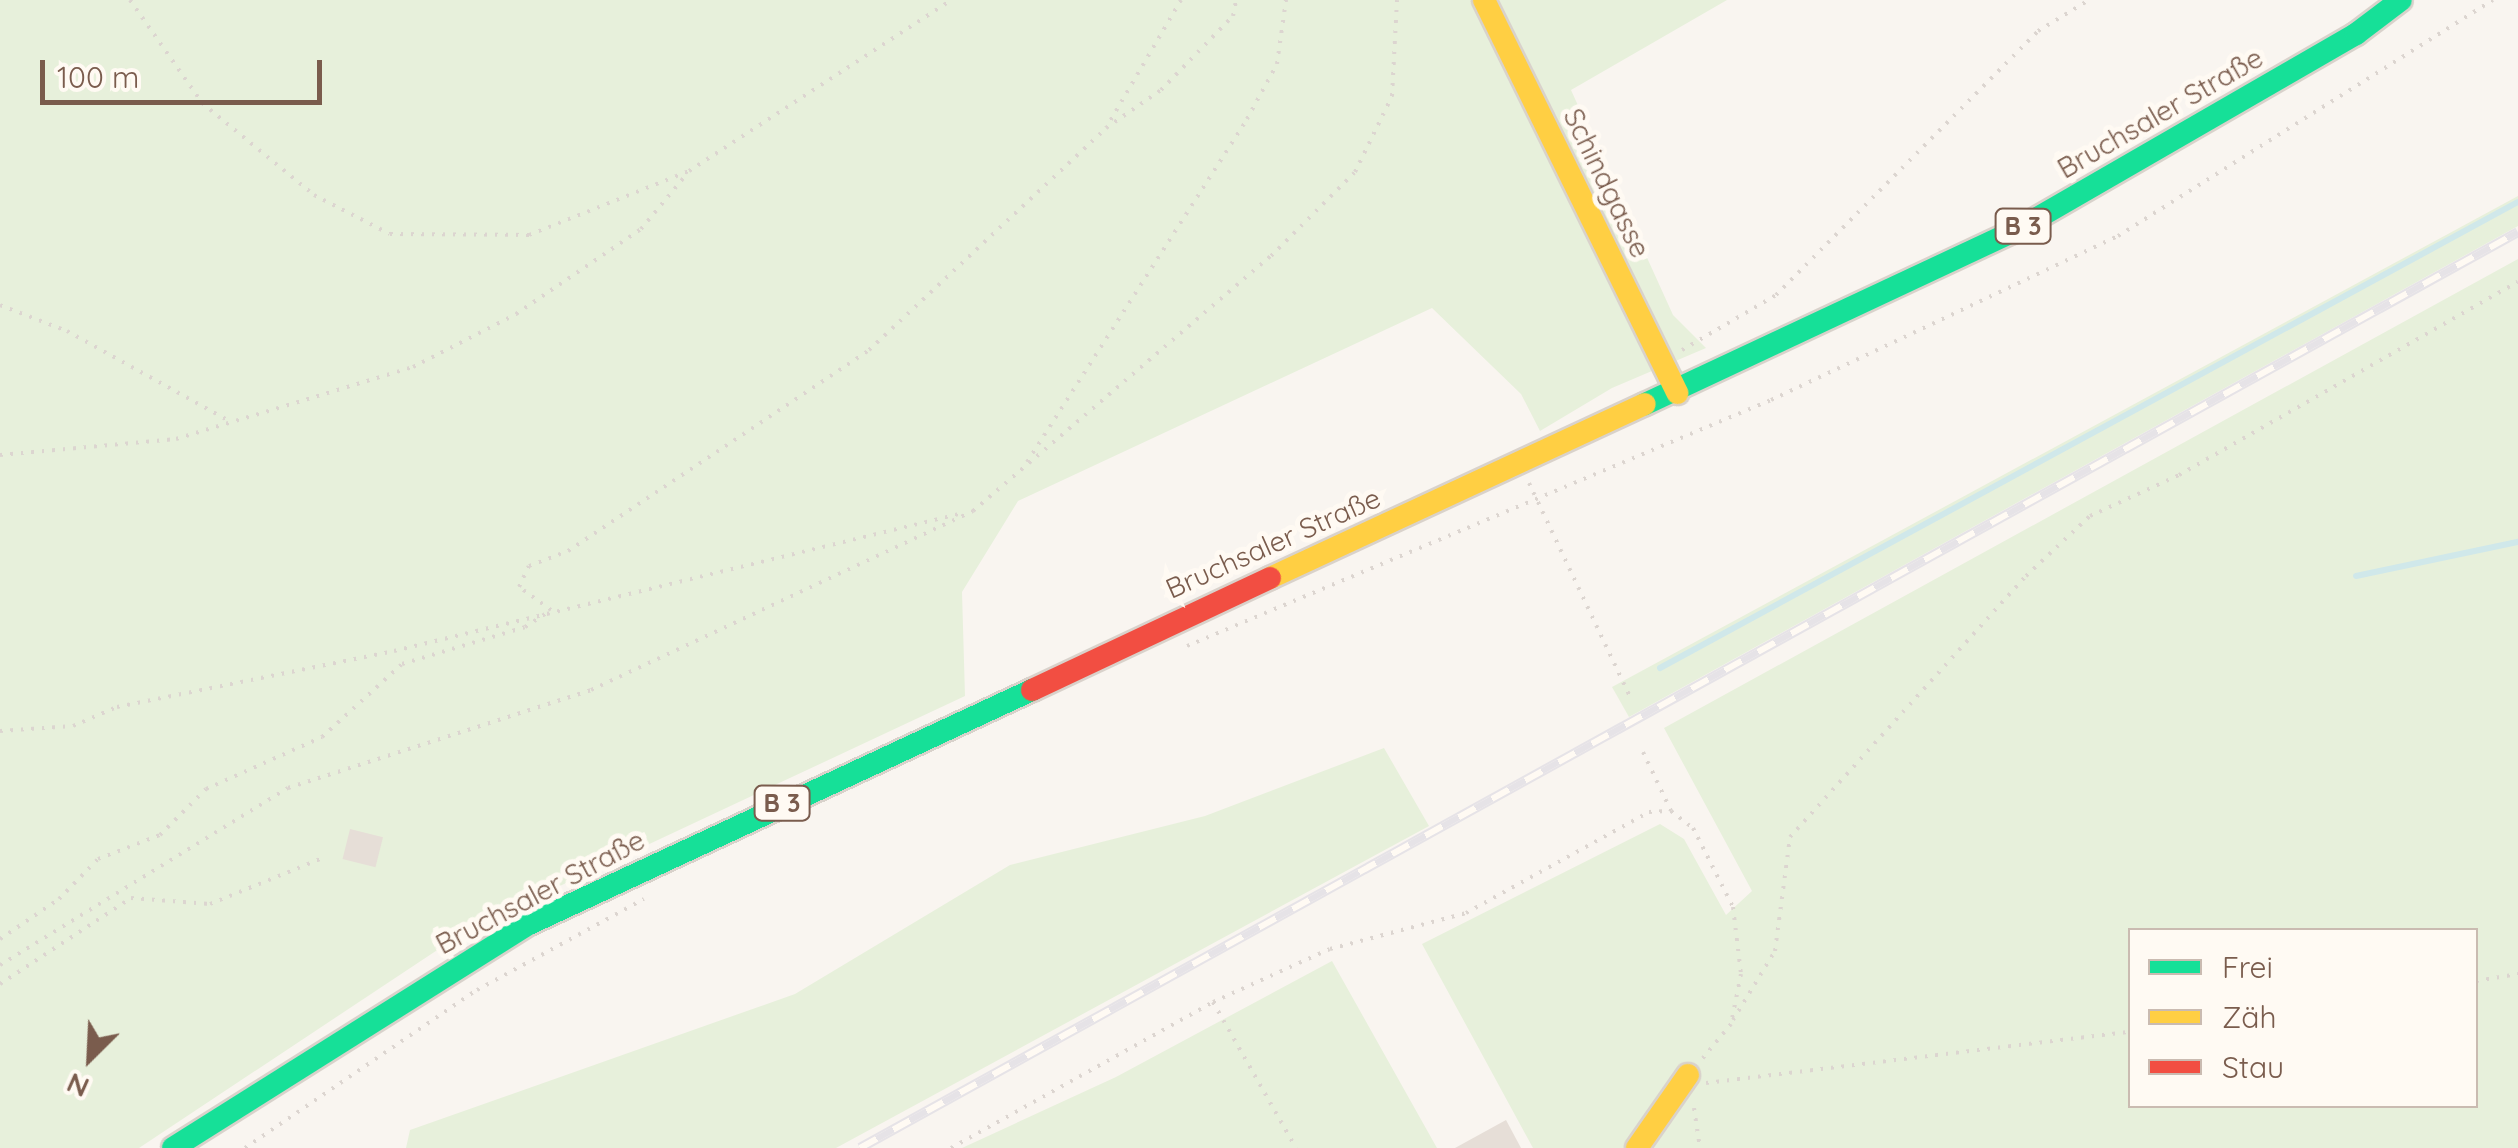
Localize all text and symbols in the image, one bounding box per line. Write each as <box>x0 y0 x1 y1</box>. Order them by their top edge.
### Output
scale bar <box>45 40 328 102</box>
street label: Bruchsaler Straße <box>2051 41 2269 185</box>
text: 100 m <box>57 58 139 96</box>
street label: Schindgasse <box>1556 103 1658 263</box>
road number: B 3 <box>1993 206 2053 246</box>
street label: Bruchsaler Straße <box>1160 481 1386 605</box>
road number: B 3 <box>752 783 812 823</box>
street label: Bruchsaler Straße <box>430 823 650 961</box>
legend <box>2128 928 2478 1108</box>
text: Frei <box>2222 948 2273 986</box>
text: Zäh <box>2222 998 2277 1036</box>
north arrow <box>40 1008 140 1108</box>
text: Stau <box>2222 1048 2284 1086</box>
text: N <box>61 1066 94 1106</box>

